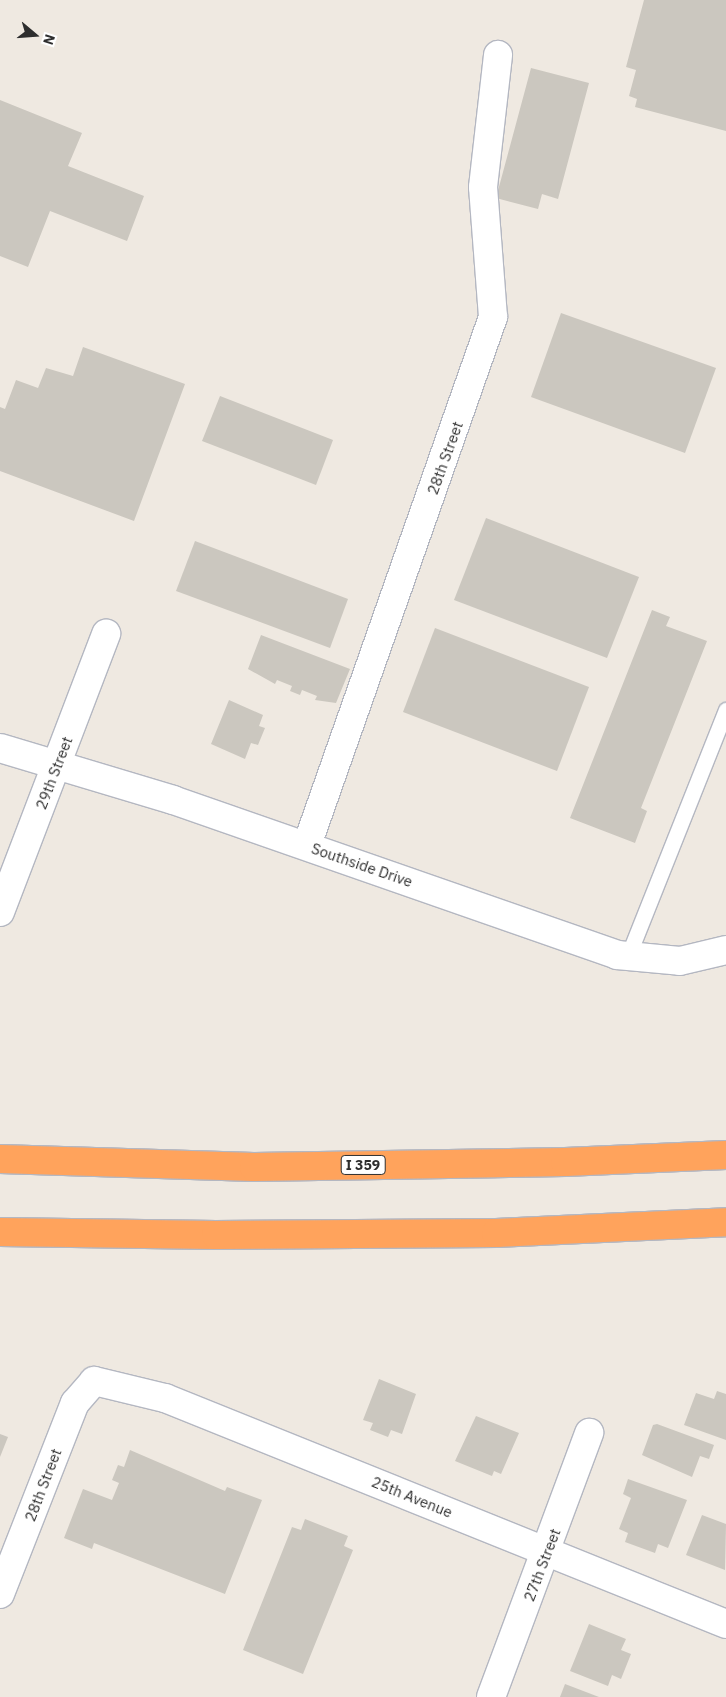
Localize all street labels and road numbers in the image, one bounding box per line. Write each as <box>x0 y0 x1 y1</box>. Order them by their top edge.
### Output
street label: 28th Street <box>423 419 467 497</box>
street label: 29th Street <box>32 734 76 812</box>
street label: Southside Drive <box>309 839 415 891</box>
road number: I 359 <box>340 1154 386 1176</box>
street label: 28th Street <box>21 1446 65 1524</box>
street label: 25th Avenue <box>369 1473 455 1521</box>
street label: 27th Street <box>520 1526 564 1604</box>

